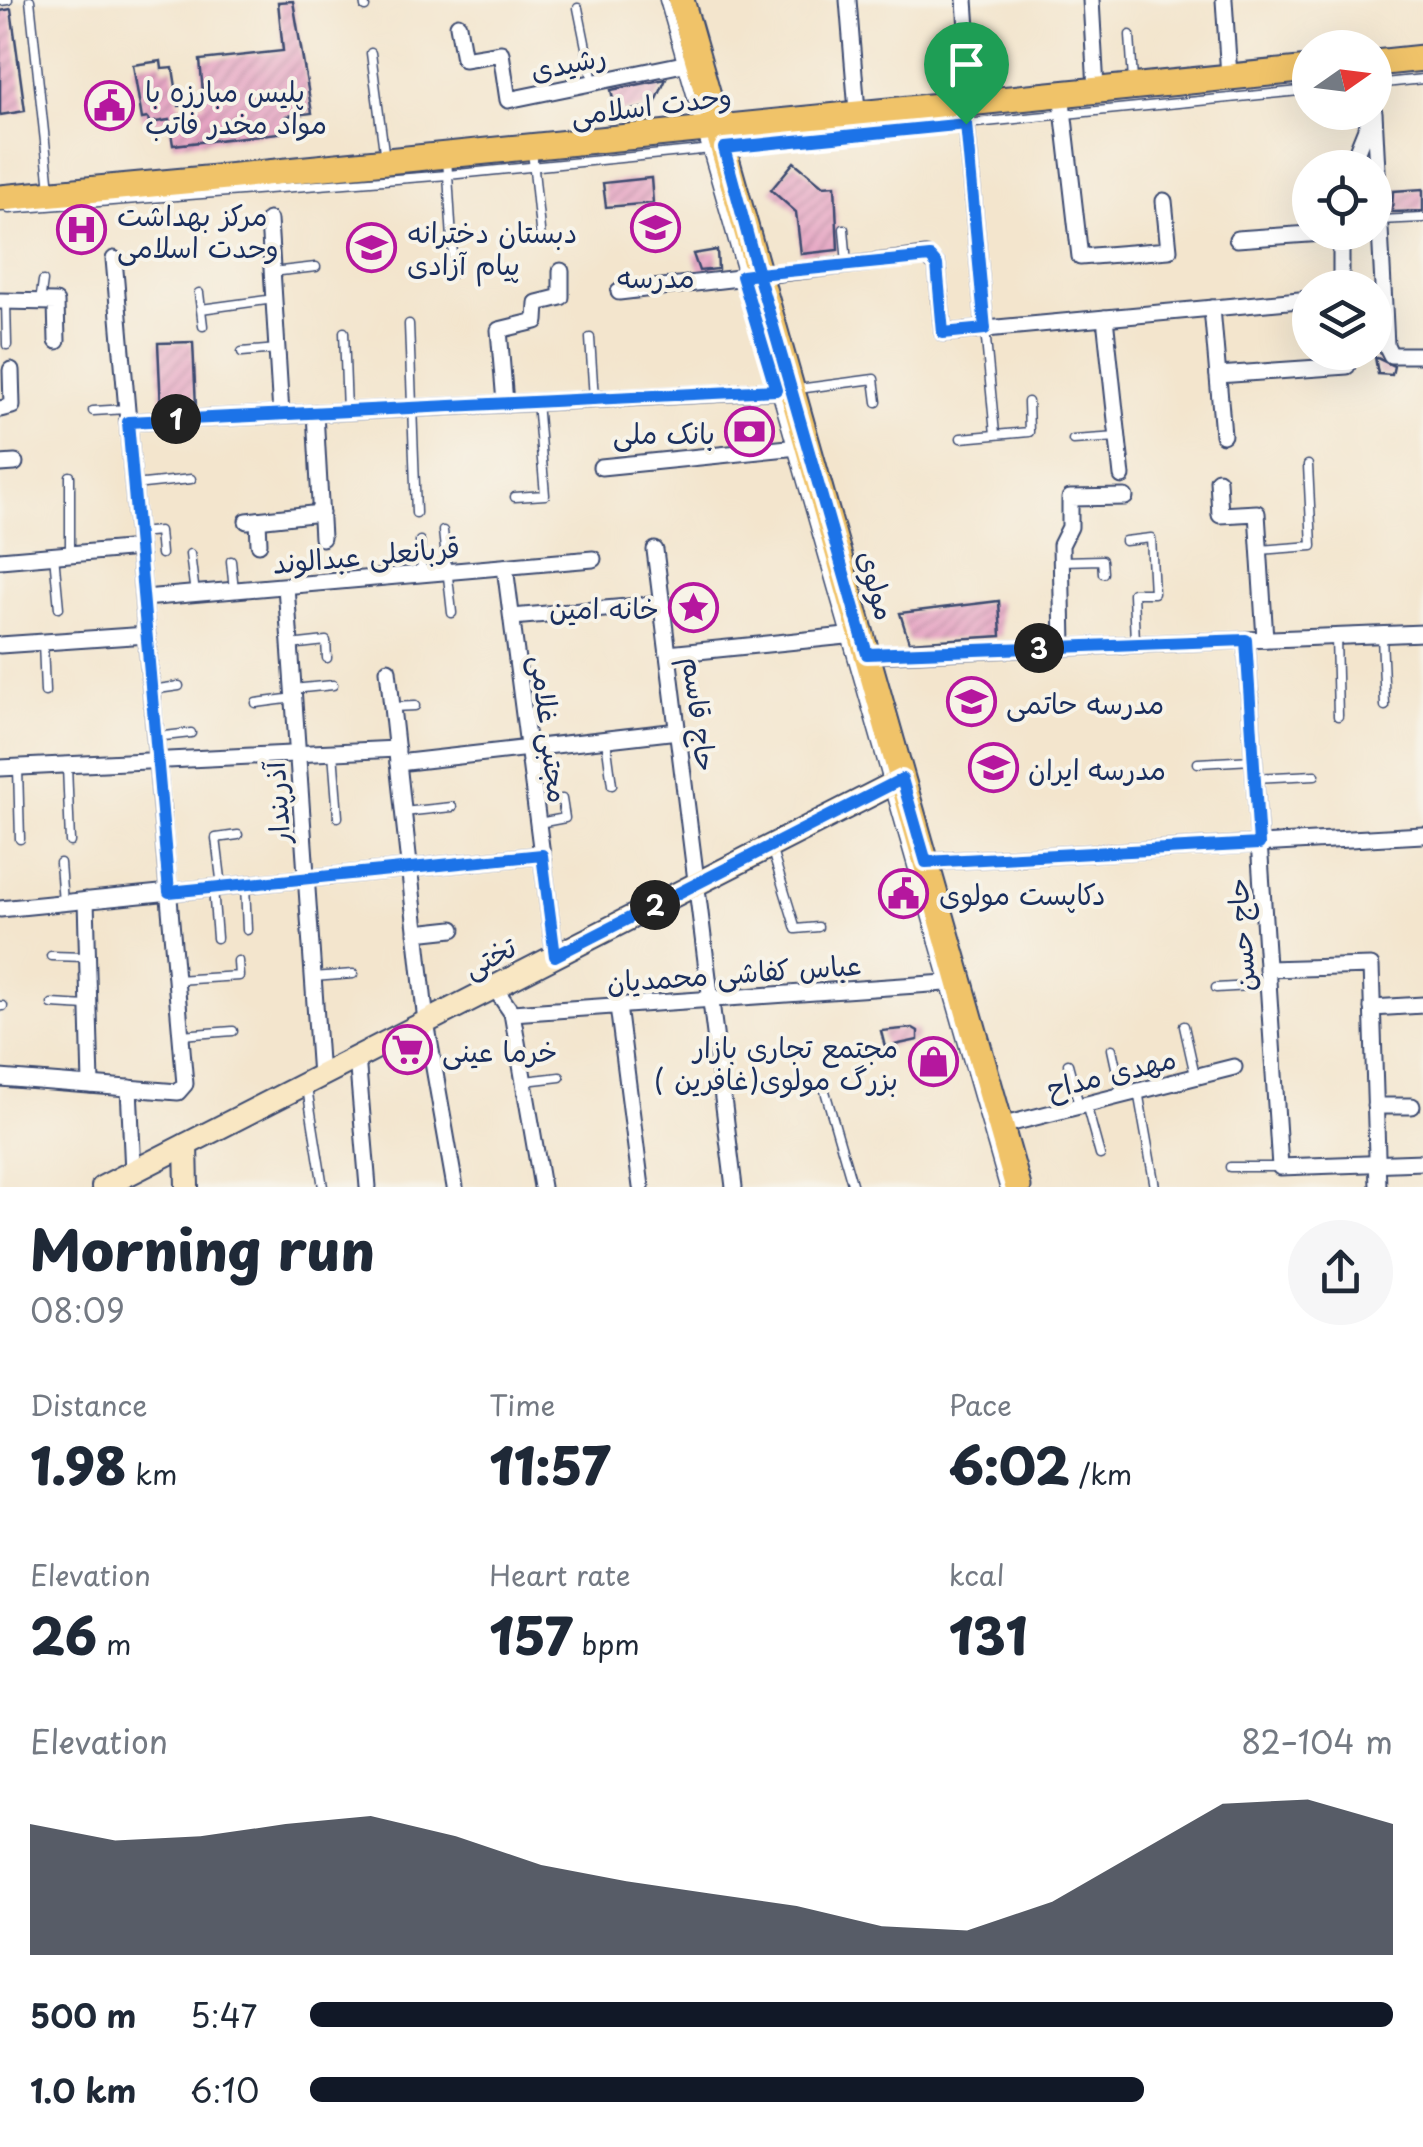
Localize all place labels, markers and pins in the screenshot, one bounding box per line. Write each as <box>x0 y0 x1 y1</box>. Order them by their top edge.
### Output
pin <box>924 22 1009 125</box>
place label: پلیس مبارزه با مواد مخدر فاتب <box>145 69 327 144</box>
public building icon: پلیس مبارزه با مواد مخدر فاتب <box>84 80 136 132</box>
place label: مرکز بهداشت وحدت اسلامی <box>117 193 279 268</box>
school or university icon: مدرسه <box>630 202 682 254</box>
hospital icon: مرکز بهداشت وحدت اسلامی <box>56 204 108 256</box>
place label: دبستان دخترانه پیام آزادی <box>407 210 577 287</box>
school or university icon: دبستان دخترانه پیام آزادی <box>346 221 398 273</box>
place label: مدرسه <box>617 255 695 298</box>
pin: 1 <box>151 394 201 444</box>
bank icon: بانک ملی <box>724 406 776 458</box>
place label: بانک ملی <box>613 411 715 454</box>
place icon: خانه امین <box>668 581 720 633</box>
place label: خانه امین <box>549 586 659 629</box>
pin: 3 <box>1014 623 1064 673</box>
school or university icon: مدرسه حاتمی <box>945 676 997 728</box>
place label: مدرسه حاتمی <box>1006 681 1164 724</box>
school or university icon: مدرسه ایران <box>967 742 1019 794</box>
place label: مدرسه ایران <box>1028 747 1166 790</box>
public building icon: دکاپست مولوی <box>878 867 930 919</box>
place label: دکاپست مولوی <box>939 872 1106 915</box>
pin: 2 <box>630 880 680 930</box>
supermarket icon: خرما عینی <box>381 1024 433 1076</box>
place label: مجتمع تجاری بازار بزرگ مولوی(غافرین ) <box>654 1025 898 1100</box>
place label: خرما عینی <box>442 1029 558 1072</box>
shop icon: مجتمع تجاری بازار بزرگ مولوی(غافرین ) <box>907 1036 959 1088</box>

